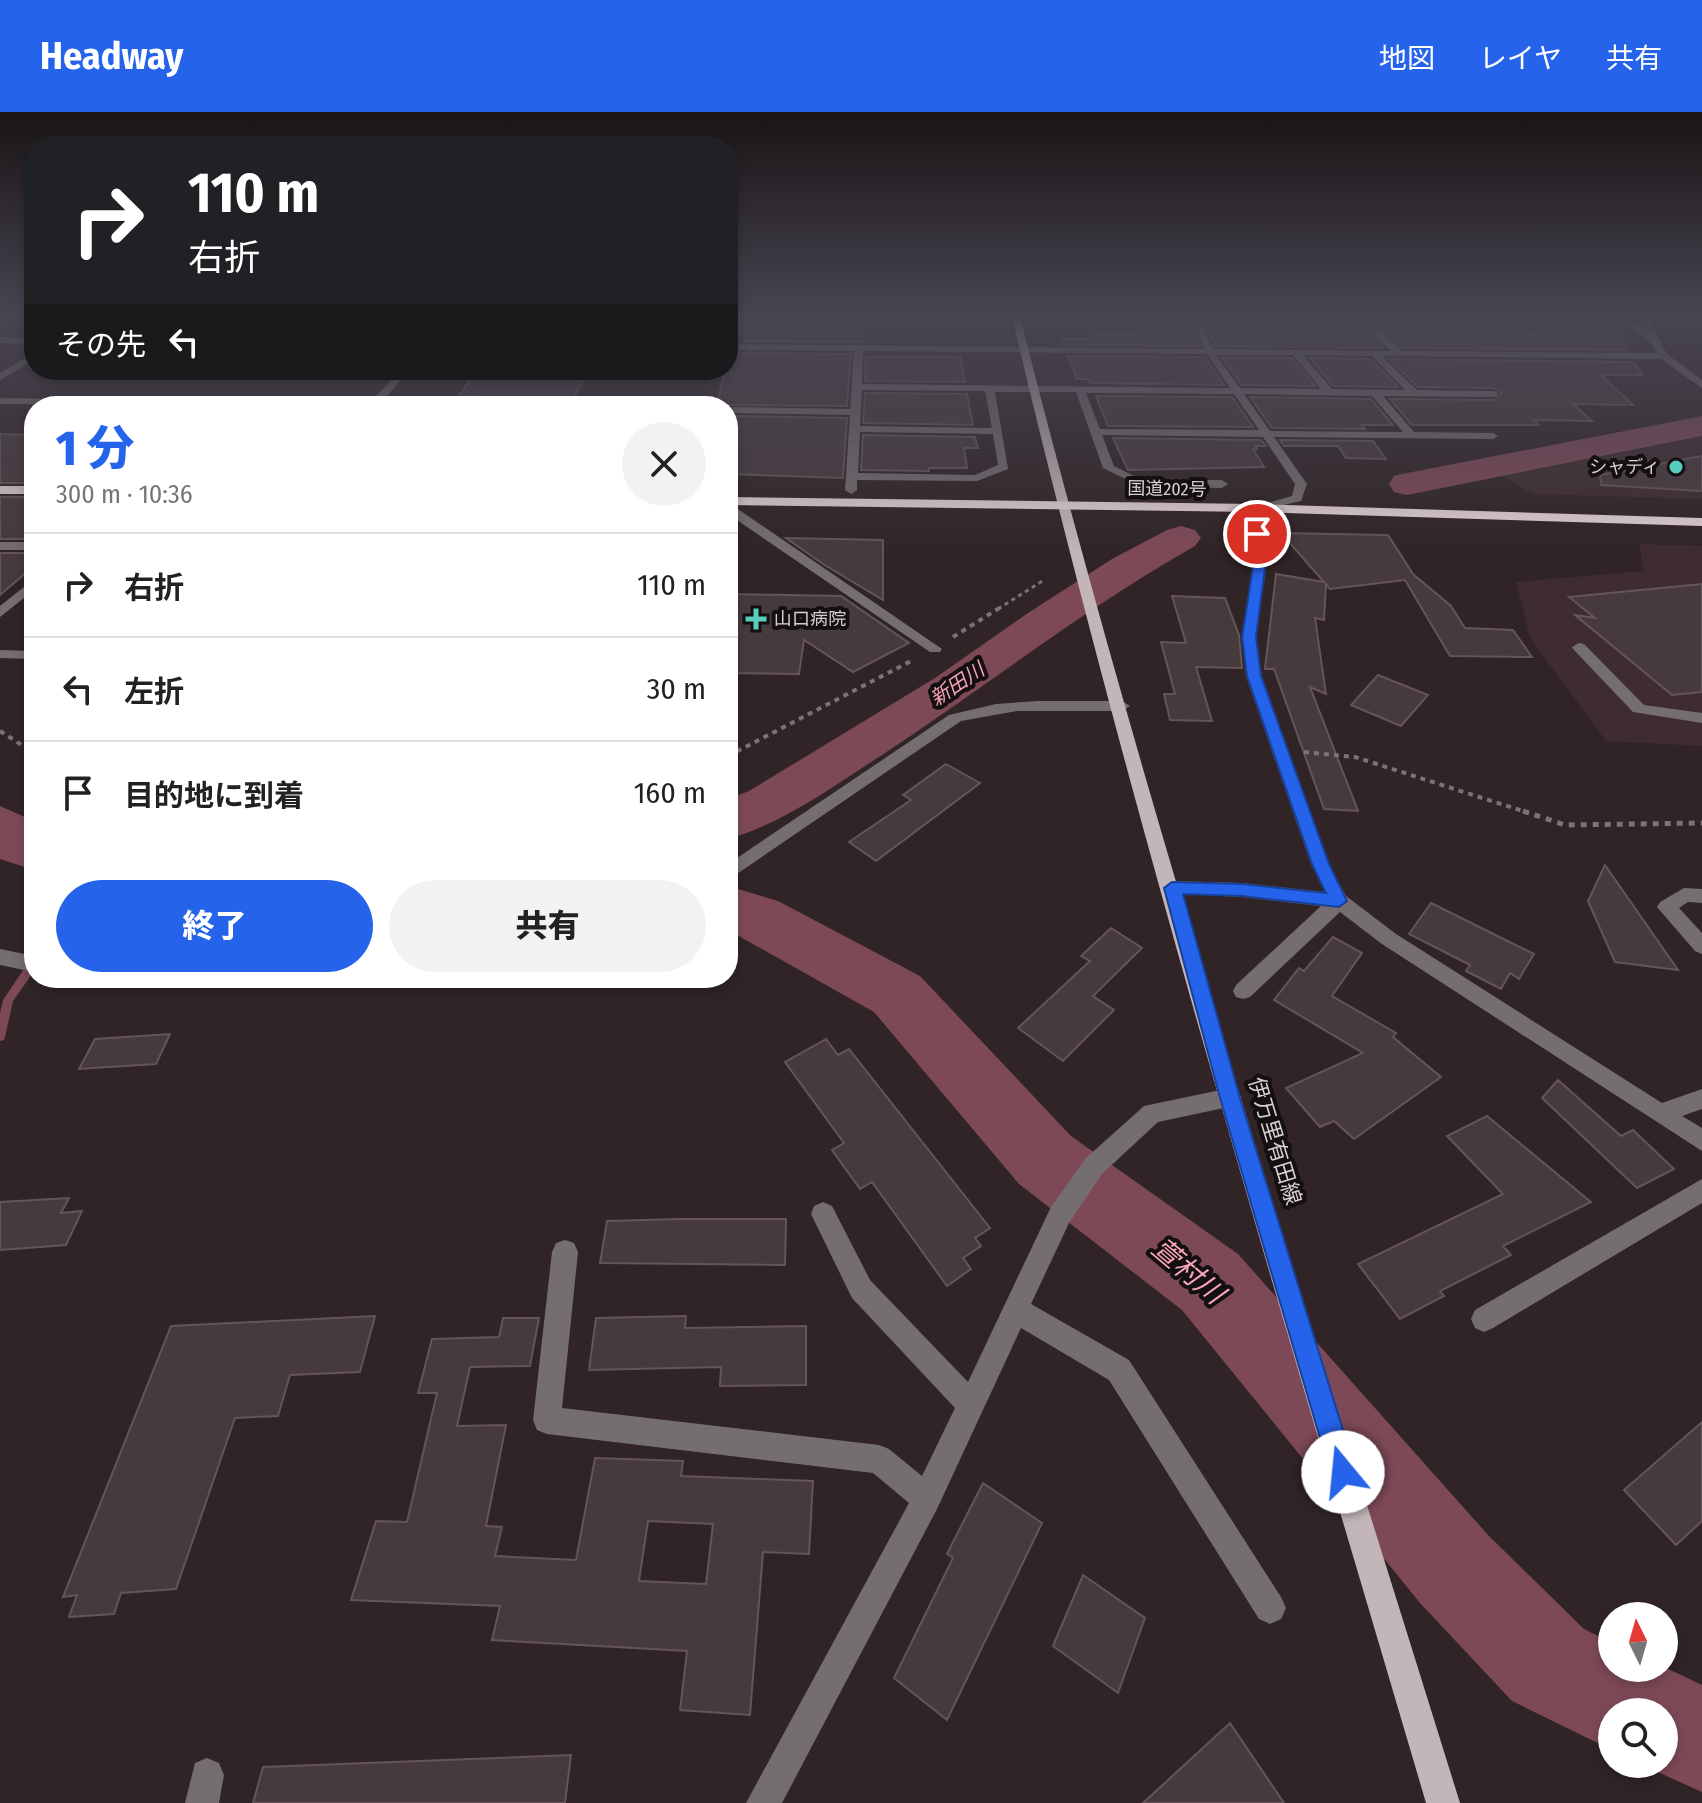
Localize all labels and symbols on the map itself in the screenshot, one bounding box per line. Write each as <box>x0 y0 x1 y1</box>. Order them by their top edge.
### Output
place label: シャディ <box>1589 456 1660 478</box>
marker: シャディ <box>1667 458 1685 476</box>
street label: 国道202号 <box>1127 477 1207 501</box>
pin <box>1223 500 1291 568</box>
marker: 山口病院 <box>745 608 767 630</box>
place label: 山口病院 <box>774 608 846 630</box>
water label: 新田川 <box>925 656 990 711</box>
street label: 伊万里有田線 <box>1243 1074 1307 1208</box>
water label: 萱村川 <box>1145 1231 1233 1313</box>
position arrow <box>1301 1430 1385 1514</box>
north arrow <box>1598 1602 1678 1682</box>

